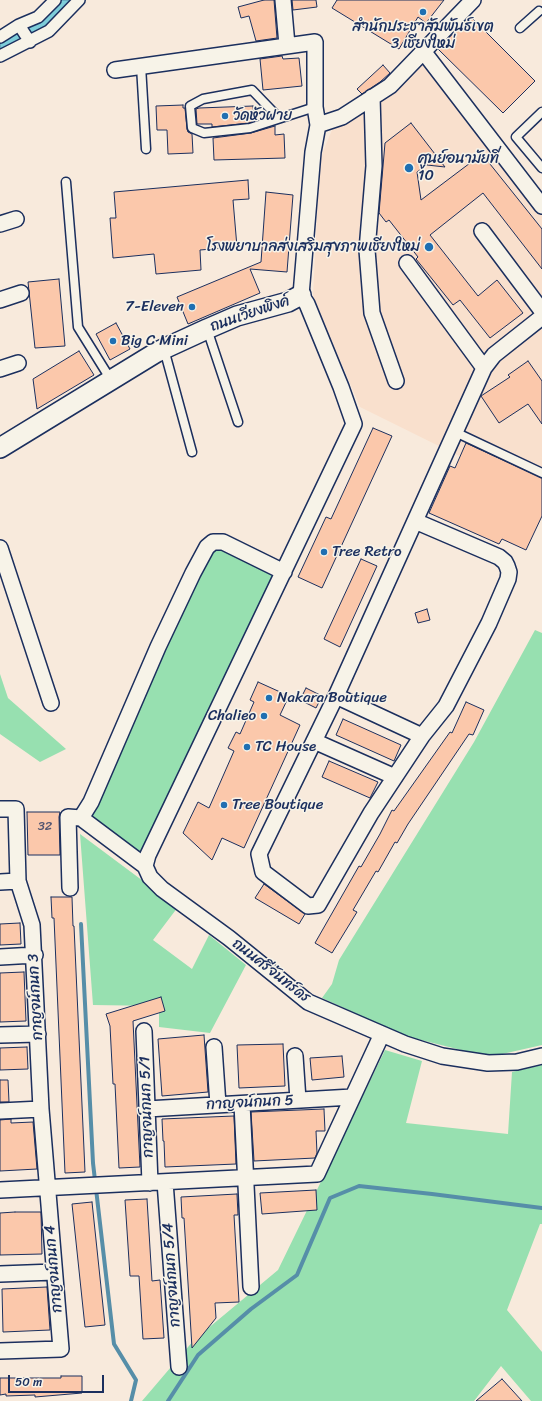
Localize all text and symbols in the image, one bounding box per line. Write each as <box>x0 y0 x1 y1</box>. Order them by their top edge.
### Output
marker: สำนักประชาสัมพันธ์เขต 3 เชียงใหม่ <box>418 7 428 17</box>
place label: สำนักประชาสัมพันธ์เขต 3 เชียงใหม่ <box>352 18 494 53</box>
place label: วัดหัวฝาย <box>233 107 292 125</box>
marker: วัดหัวฝาย <box>220 111 230 121</box>
place label: ศูนย์อนามัยที่ 10 <box>418 150 499 185</box>
marker: ศูนย์อนามัยที่ 10 <box>403 162 415 174</box>
place label: โรงพยาบาลส่งเสริมสุขภาพเชียงใหม่ <box>206 238 420 256</box>
marker: โรงพยาบาลส่งเสริมสุขภาพเชียงใหม่ <box>423 241 435 253</box>
street label: ถนนเวียงพิงค์ <box>208 292 292 336</box>
place label: 7-Eleven <box>125 298 184 316</box>
marker: 7-Eleven <box>187 302 197 312</box>
place label: Big C Mini <box>121 332 188 350</box>
marker: Big C Mini <box>108 336 118 346</box>
place label: Tree Retro <box>332 543 402 561</box>
marker: Tree Retro <box>319 547 329 557</box>
place label: Nakara Boutique <box>277 689 387 707</box>
marker: Nakara Boutique <box>264 693 274 703</box>
place label: Chalieo <box>208 707 256 725</box>
marker: Chalieo <box>259 711 269 721</box>
place label: TC House <box>255 738 316 756</box>
marker: TC House <box>242 742 252 752</box>
place label: Tree Boutique <box>232 796 323 814</box>
marker: Tree Boutique <box>219 800 229 810</box>
house number: 32 <box>38 819 52 835</box>
street label: ถนนศรีจันทร์ดร <box>228 935 314 1007</box>
street label: กาญจน์กนก 3 <box>25 953 47 1041</box>
street label: กาญจน์กนก 5/1 <box>136 1056 158 1158</box>
street label: กาญจน์กนก 5 <box>206 1092 294 1114</box>
street label: กาญจน์กนก 5/4 <box>159 1222 185 1328</box>
street label: กาญจน์กนก 4 <box>41 1224 67 1314</box>
scale bar <box>10 1367 106 1393</box>
text: 50 m <box>15 1371 42 1393</box>

